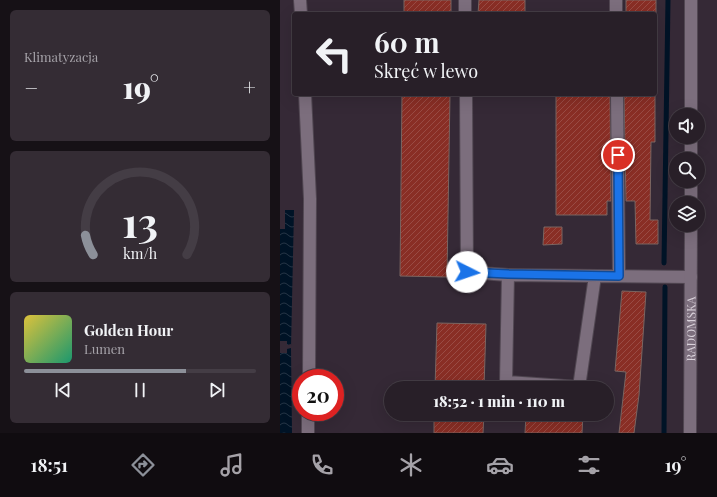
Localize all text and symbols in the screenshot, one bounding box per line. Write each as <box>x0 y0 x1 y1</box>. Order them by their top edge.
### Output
text: 60 m <box>374 23 440 60</box>
icon: left <box>308 28 360 80</box>
text: Klimatyzacja <box>24 48 98 65</box>
text: Skręć w lewo <box>374 59 478 83</box>
text: 19° <box>122 67 159 107</box>
text: − <box>24 72 38 102</box>
text: + <box>243 72 256 102</box>
map controls <box>669 108 705 232</box>
button: sound <box>669 108 705 144</box>
pin <box>601 138 635 172</box>
icon: arrive <box>607 144 629 166</box>
button: search <box>669 152 705 188</box>
text: 13 <box>122 192 158 247</box>
button: layers <box>669 196 705 232</box>
text: km/h <box>123 243 158 262</box>
position arrow <box>446 251 488 293</box>
street label: RADOMSKA <box>682 296 699 362</box>
text: Golden Hour <box>84 320 173 340</box>
text: Lumen <box>84 340 125 357</box>
speed limit sign: 20 <box>292 369 344 421</box>
icon: previous <box>52 379 74 401</box>
icon: pause <box>129 379 151 401</box>
icon: next <box>206 379 228 401</box>
text: 18:52 · 1 min · 110 m <box>433 391 565 411</box>
icon: directions <box>129 451 157 479</box>
icon: music <box>218 451 246 479</box>
icon: phone <box>308 451 336 479</box>
icon: climate <box>397 451 425 479</box>
icon: car <box>486 451 514 479</box>
icon: filters <box>575 451 603 479</box>
text: 18:51 <box>31 453 68 477</box>
text: 19° <box>665 453 686 477</box>

